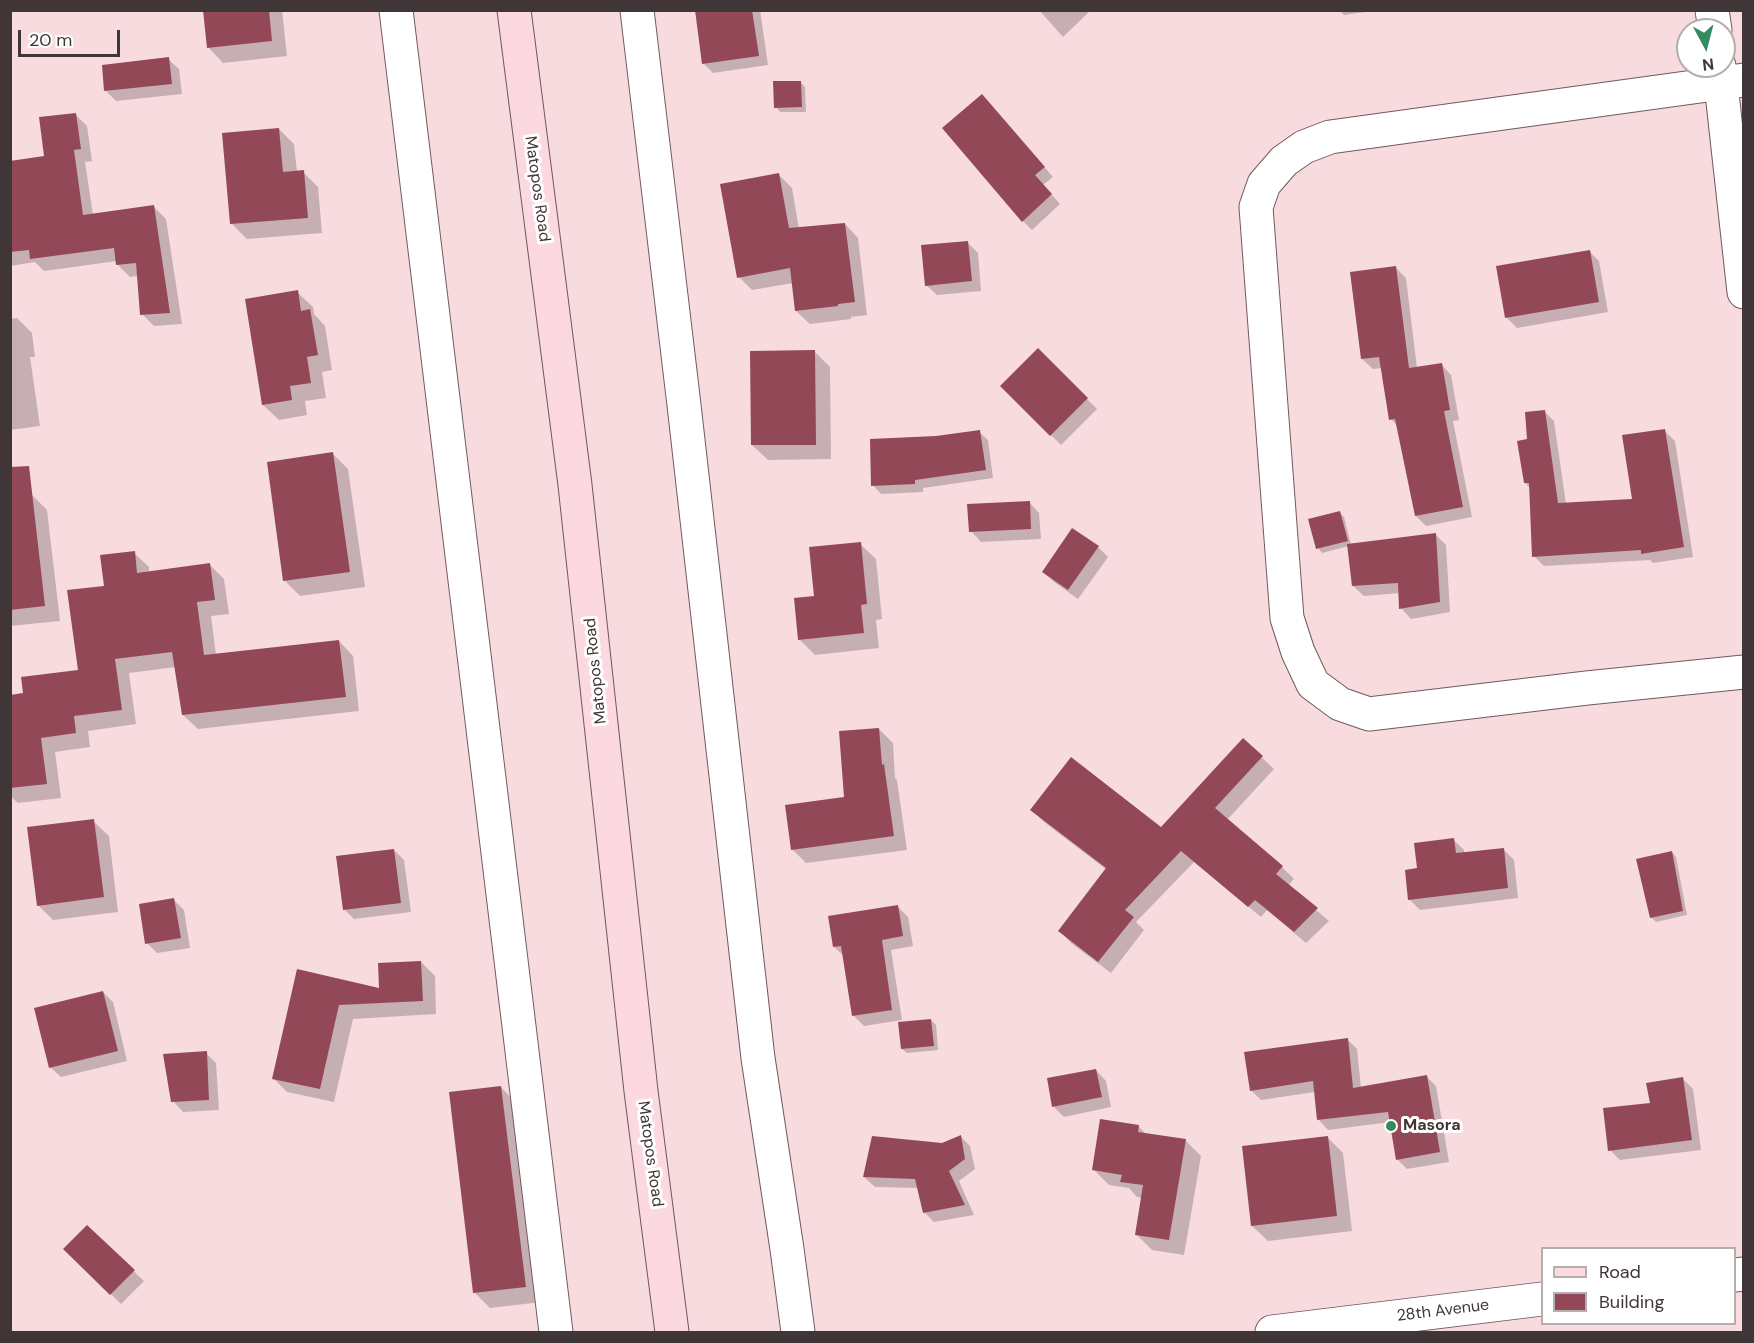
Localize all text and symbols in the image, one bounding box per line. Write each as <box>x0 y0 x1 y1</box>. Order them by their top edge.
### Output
scale bar <box>21 18 123 56</box>
north arrow <box>1676 18 1736 78</box>
text: 20 m <box>29 28 72 52</box>
text: N <box>1701 53 1715 76</box>
street label: Matopos Road <box>520 135 554 243</box>
street label: Matopos Road <box>581 617 611 725</box>
street label: Matopos Road <box>633 1100 667 1208</box>
place label: Masora <box>1403 1116 1461 1136</box>
marker: Masora <box>1384 1119 1398 1133</box>
legend <box>1541 1247 1736 1325</box>
text: Road <box>1599 1260 1641 1284</box>
text: Building <box>1599 1290 1664 1314</box>
street label: 28th Avenue <box>1396 1296 1490 1326</box>

